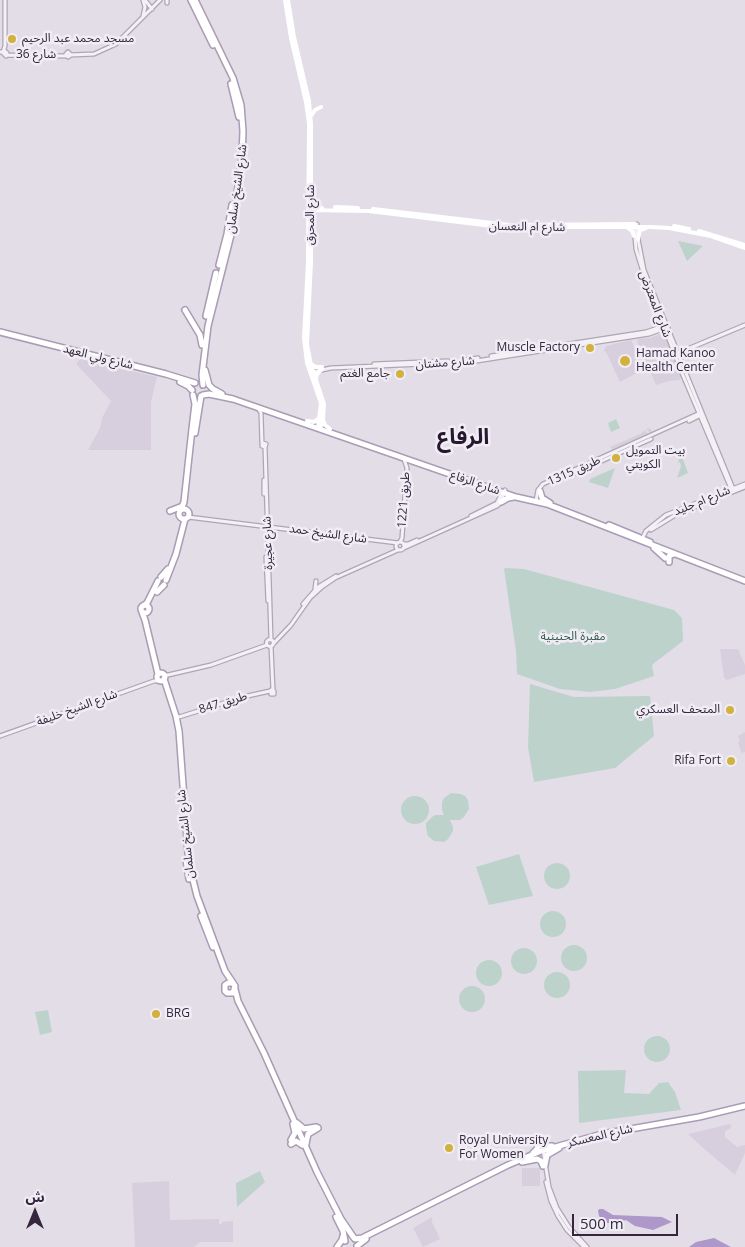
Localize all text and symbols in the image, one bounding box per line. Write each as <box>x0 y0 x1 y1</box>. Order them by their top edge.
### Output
place label: مسجد محمد عبد الرحيم <box>22 32 134 46</box>
marker: مسجد محمد عبد الرحيم <box>6 33 18 45</box>
street label: شارع 36 <box>16 48 56 62</box>
street label: شارع الشيخ سلمان <box>224 144 250 234</box>
street label: شارع المحرق <box>304 185 318 245</box>
street label: شارع ام النعسان <box>489 219 565 235</box>
street label: شارع المعترض <box>636 269 674 339</box>
street label: شارع ولي العهد <box>62 341 134 373</box>
place label: Muscle Factory <box>496 341 580 355</box>
marker: Muscle Factory <box>584 342 596 354</box>
place label: Hamad Kanoo Health Center <box>636 347 716 375</box>
street label: شارع مشتان <box>415 354 475 372</box>
marker: Hamad Kanoo Health Center <box>618 354 632 368</box>
place label: جامع الغتم <box>340 367 390 381</box>
marker: جامع الغتم <box>394 368 406 380</box>
district label: الرفاع <box>437 425 489 451</box>
place label: بيت التمويل الكويتي <box>626 444 685 472</box>
marker: بيت التمويل الكويتي <box>610 452 622 464</box>
street label: طريق 1315 <box>545 453 603 489</box>
street label: شارع الرفاع <box>448 468 502 498</box>
street label: طريق 1221 <box>395 471 413 529</box>
street label: شارع ام جليد <box>672 483 732 519</box>
street label: شارع عجيرة <box>260 516 276 570</box>
street label: شارع الشيخ حمد <box>288 521 368 547</box>
park label: مقبرة الحنينية <box>540 630 606 644</box>
street label: شارع الشيخ خليفة <box>35 687 119 729</box>
street label: طريق 847 <box>197 689 249 717</box>
place label: المتحف العسكري <box>636 703 720 717</box>
marker: المتحف العسكري <box>724 704 736 716</box>
place label: Rifa Fort <box>674 754 721 768</box>
marker: Rifa Fort <box>725 755 737 767</box>
street label: شارع الشيخ سلمان <box>174 789 198 879</box>
place label: BRG <box>166 1007 190 1021</box>
marker: BRG <box>150 1008 162 1020</box>
street label: شارع المعسكر <box>566 1121 634 1151</box>
place label: Royal University For Women <box>459 1134 548 1162</box>
marker: Royal University For Women <box>443 1142 455 1154</box>
north arrow <box>10 1187 60 1237</box>
text: ش <box>25 1187 45 1206</box>
scale bar <box>575 1204 681 1236</box>
text: 500 m <box>580 1213 624 1233</box>

